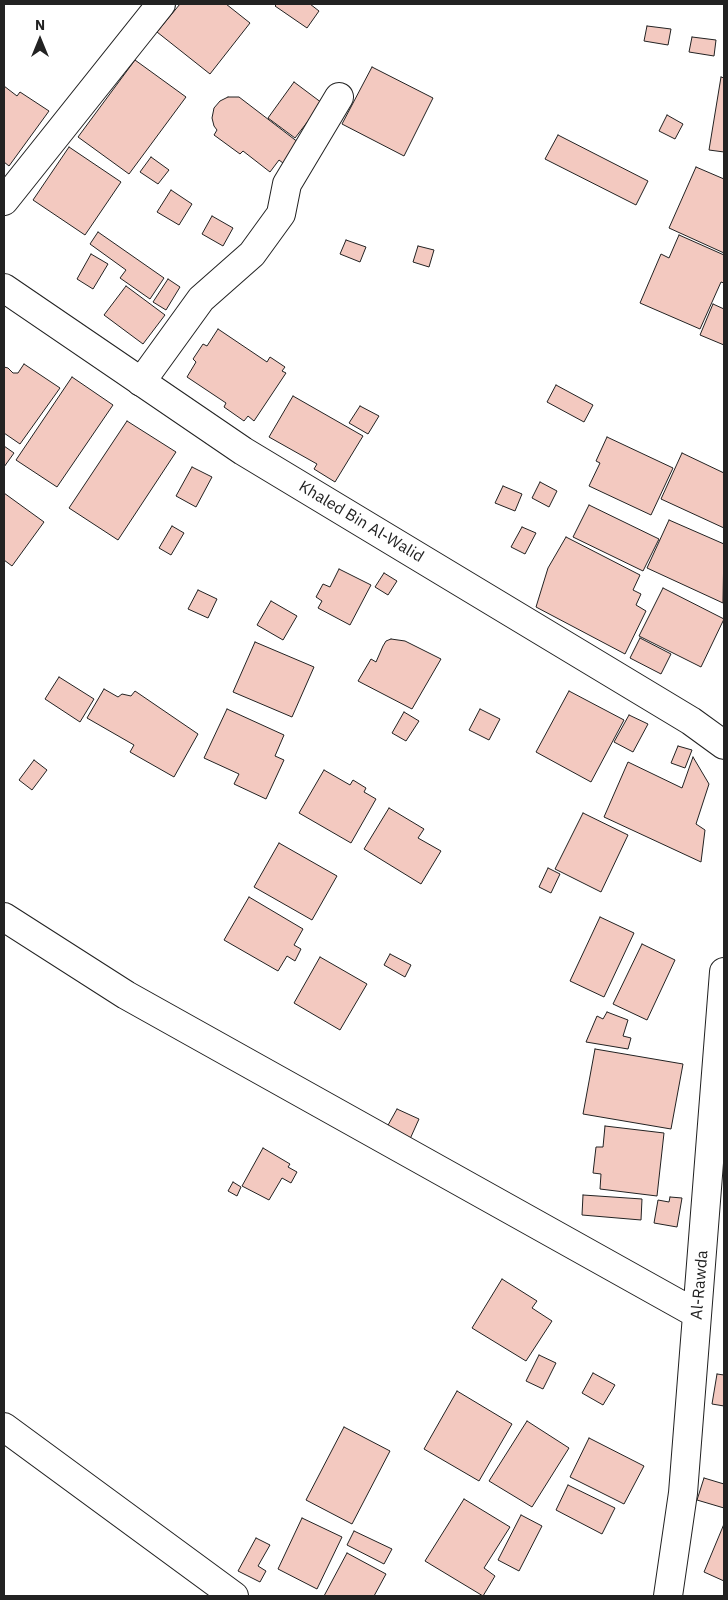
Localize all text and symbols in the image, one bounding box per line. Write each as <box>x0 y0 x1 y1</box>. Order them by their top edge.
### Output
north arrow <box>15 15 65 65</box>
text: N <box>35 16 45 34</box>
street label: Khaled Bin Al-Walid <box>295 477 427 567</box>
street label: Al-Rawda <box>687 1250 713 1320</box>

